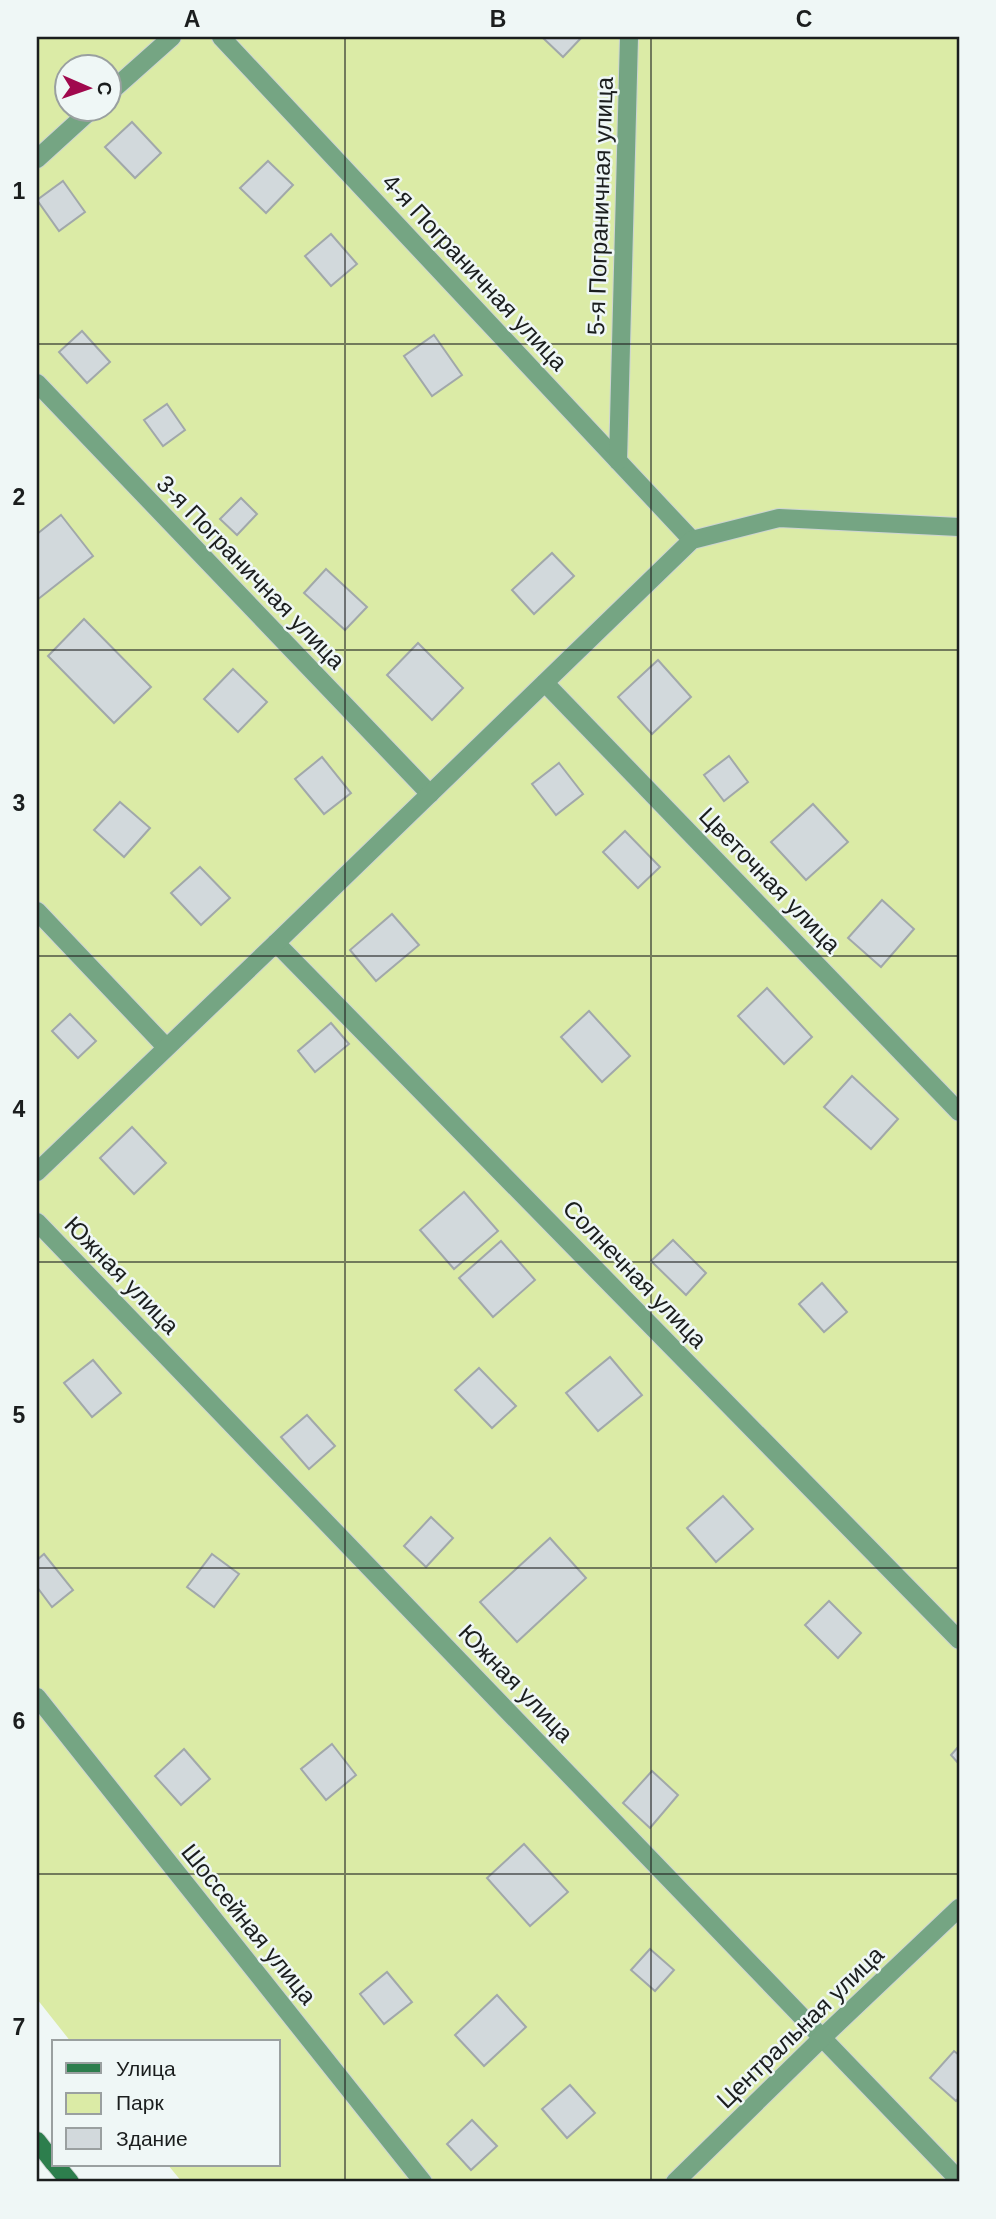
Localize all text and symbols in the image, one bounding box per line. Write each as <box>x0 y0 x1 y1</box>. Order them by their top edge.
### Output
text: A <box>184 6 200 32</box>
text: B <box>490 6 506 32</box>
text: C <box>796 6 812 32</box>
north arrow <box>52 52 122 122</box>
street label: 5-я Пограничная улица <box>582 76 618 336</box>
text: С <box>94 81 115 96</box>
street label: 4-я Пограничная улица <box>377 168 573 376</box>
text: 1 <box>13 178 26 204</box>
street label: 3-я Пограничная улица <box>152 470 351 675</box>
text: 2 <box>13 484 25 510</box>
text: 3 <box>13 790 25 816</box>
street label: Цветочная улица <box>694 802 847 959</box>
text: 4 <box>13 1096 26 1122</box>
street label: Солнечная улица <box>558 1195 713 1354</box>
street label: Южная улица <box>59 1211 185 1340</box>
text: 5 <box>13 1402 26 1428</box>
street label: Южная улица <box>453 1619 579 1748</box>
text: 6 <box>13 1708 25 1734</box>
street label: Шоссейная улица <box>176 1838 322 2010</box>
street label: Центральная улица <box>711 1940 889 2113</box>
text: 7 <box>13 2014 25 2040</box>
legend <box>52 2040 280 2166</box>
text: Улица <box>116 2057 176 2080</box>
text: Парк <box>116 2091 164 2114</box>
text: Здание <box>116 2127 188 2150</box>

